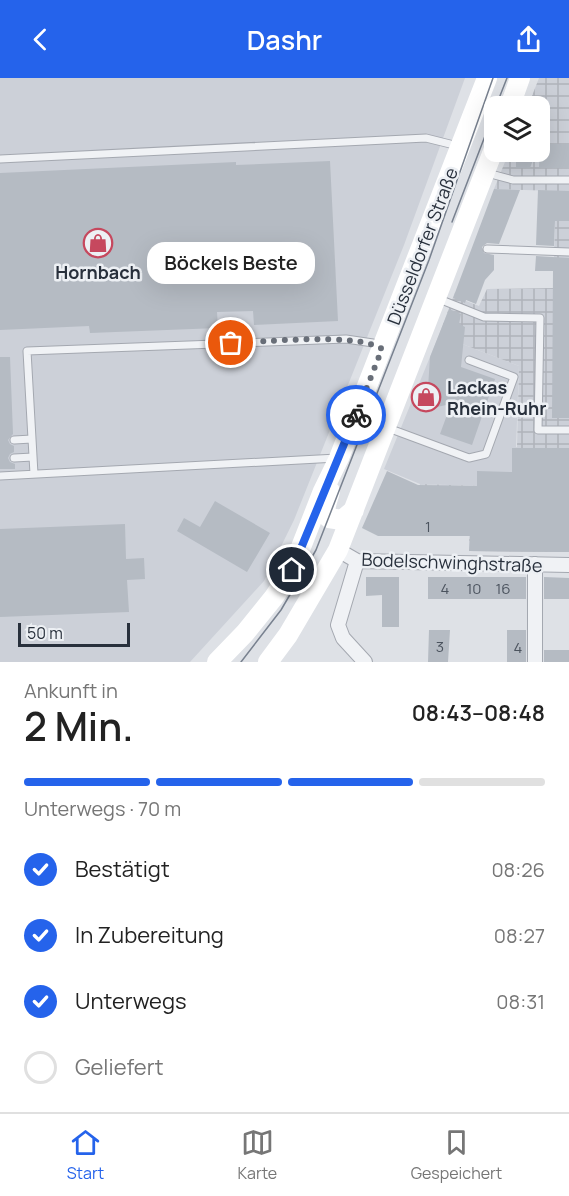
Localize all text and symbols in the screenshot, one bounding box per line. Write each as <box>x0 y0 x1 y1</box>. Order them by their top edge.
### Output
text: Dashr <box>247 21 322 58</box>
icon: back <box>24 23 57 56</box>
icon: share <box>512 23 545 56</box>
map controls <box>484 96 550 162</box>
button: layers <box>484 96 550 162</box>
street label: Düsseldorfer Straße <box>381 164 463 328</box>
shop icon: Hornbach <box>82 227 114 259</box>
callout: Böckels Beste <box>147 241 315 283</box>
text: Böckels Beste <box>164 249 298 276</box>
place label: Hornbach <box>55 260 141 284</box>
pin <box>205 317 256 368</box>
icon: bag <box>214 326 247 359</box>
place label: Lackas Rhein-Ruhr <box>447 375 546 420</box>
shop icon: Lackas Rhein-Ruhr <box>410 381 442 413</box>
courier <box>326 385 386 445</box>
icon: bike <box>340 399 373 432</box>
house number: 1 <box>425 516 431 537</box>
pin <box>266 544 317 595</box>
street label: Bodelschwinghstraße <box>361 547 543 577</box>
icon: home <box>275 553 308 586</box>
house number: 4 <box>441 578 450 599</box>
house number: 10 <box>467 578 482 599</box>
house number: 16 <box>495 578 511 599</box>
scale bar <box>18 620 130 648</box>
text: 50 m <box>27 622 63 644</box>
house number: 3 <box>436 636 444 657</box>
house number: 4 <box>514 637 523 658</box>
text: Ankunft in <box>24 677 118 704</box>
text: 08:43–08:48 <box>412 698 545 728</box>
text: 2 Min. <box>24 699 133 753</box>
text: Unterwegs · 70 m <box>24 795 181 822</box>
icon: check <box>24 853 57 886</box>
text: Bestätigt <box>75 854 170 884</box>
text: 08:26 <box>491 856 545 883</box>
icon: check <box>24 919 57 952</box>
text: In Zubereitung <box>75 920 224 950</box>
text: 08:27 <box>494 922 545 949</box>
icon: check <box>24 985 57 1018</box>
text: Unterwegs <box>75 986 187 1016</box>
text: 08:31 <box>496 988 545 1015</box>
text: Geliefert <box>75 1052 163 1082</box>
tab: Start <box>67 1126 104 1184</box>
tab: Karte <box>238 1126 277 1184</box>
tab: Gespeichert <box>411 1126 502 1184</box>

